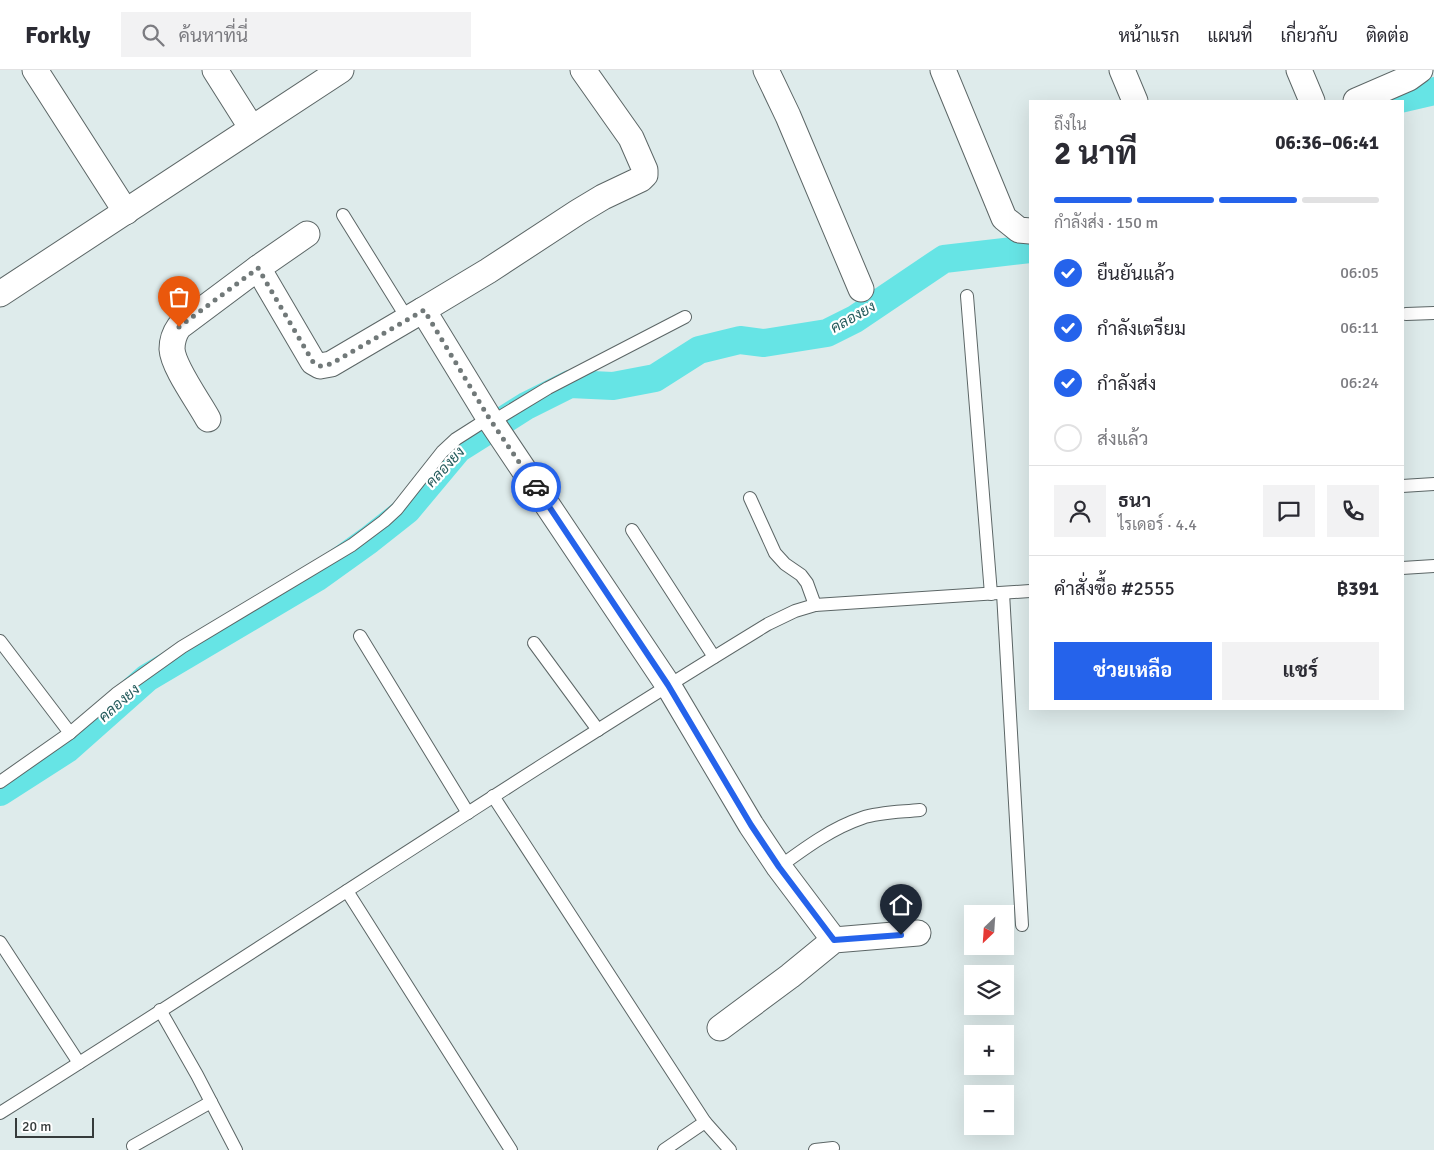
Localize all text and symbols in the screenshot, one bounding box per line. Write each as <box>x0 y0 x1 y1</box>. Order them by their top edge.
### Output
search box <box>121 12 471 57</box>
text: Forkly <box>25 20 91 50</box>
icon: search <box>139 21 167 49</box>
text: ค้นหาที่นี่ <box>179 24 248 48</box>
text: หน้าแรก <box>1118 25 1180 47</box>
text: แผนที่ <box>1208 25 1252 47</box>
text: เกี่ยวกับ <box>1280 25 1338 47</box>
text: ติดต่อ <box>1366 25 1409 47</box>
text: ถึงใน <box>1054 115 1087 135</box>
text: 06:36–06:41 <box>1275 131 1379 155</box>
text: 2 นาที <box>1054 134 1137 173</box>
text: กำลังส่ง · 150 m <box>1054 213 1158 233</box>
icon: check <box>1054 259 1082 287</box>
text: ยืนยันแล้ว <box>1097 262 1175 286</box>
text: 06:05 <box>1340 263 1379 283</box>
pin <box>158 276 200 327</box>
icon: bag <box>165 283 193 311</box>
water label: คลองยง <box>827 297 879 337</box>
icon: check <box>1054 314 1082 342</box>
text: กำลังเตรียม <box>1097 317 1186 341</box>
text: 06:11 <box>1340 318 1379 338</box>
icon: check <box>1054 369 1082 397</box>
text: กำลังส่ง <box>1097 372 1156 396</box>
text: 06:24 <box>1340 373 1379 393</box>
text: ส่งแล้ว <box>1097 427 1148 451</box>
water label: คลองยง <box>422 443 468 491</box>
courier <box>511 462 561 512</box>
icon: car <box>522 473 550 501</box>
button: person <box>1054 485 1106 537</box>
button: chat <box>1263 485 1315 537</box>
button: phone <box>1327 485 1379 537</box>
text: ธนา <box>1118 489 1151 513</box>
text: ไรเดอร์ · 4.4 <box>1118 515 1197 535</box>
text: คำสั่งซื้อ #2555 <box>1054 577 1175 601</box>
text: ฿391 <box>1337 577 1379 601</box>
button: ช่วยเหลือ <box>1054 642 1212 700</box>
button: แชร์ <box>1222 642 1379 700</box>
water label: คลองยง <box>95 680 143 726</box>
pin <box>880 884 922 935</box>
icon: home <box>887 891 915 919</box>
north arrow <box>964 905 1014 955</box>
map controls <box>964 905 1014 1135</box>
button: layers <box>964 965 1014 1015</box>
button: + <box>964 1025 1014 1075</box>
button: − <box>964 1085 1014 1135</box>
scale bar <box>15 1115 94 1138</box>
text: 20 m <box>22 1118 51 1135</box>

